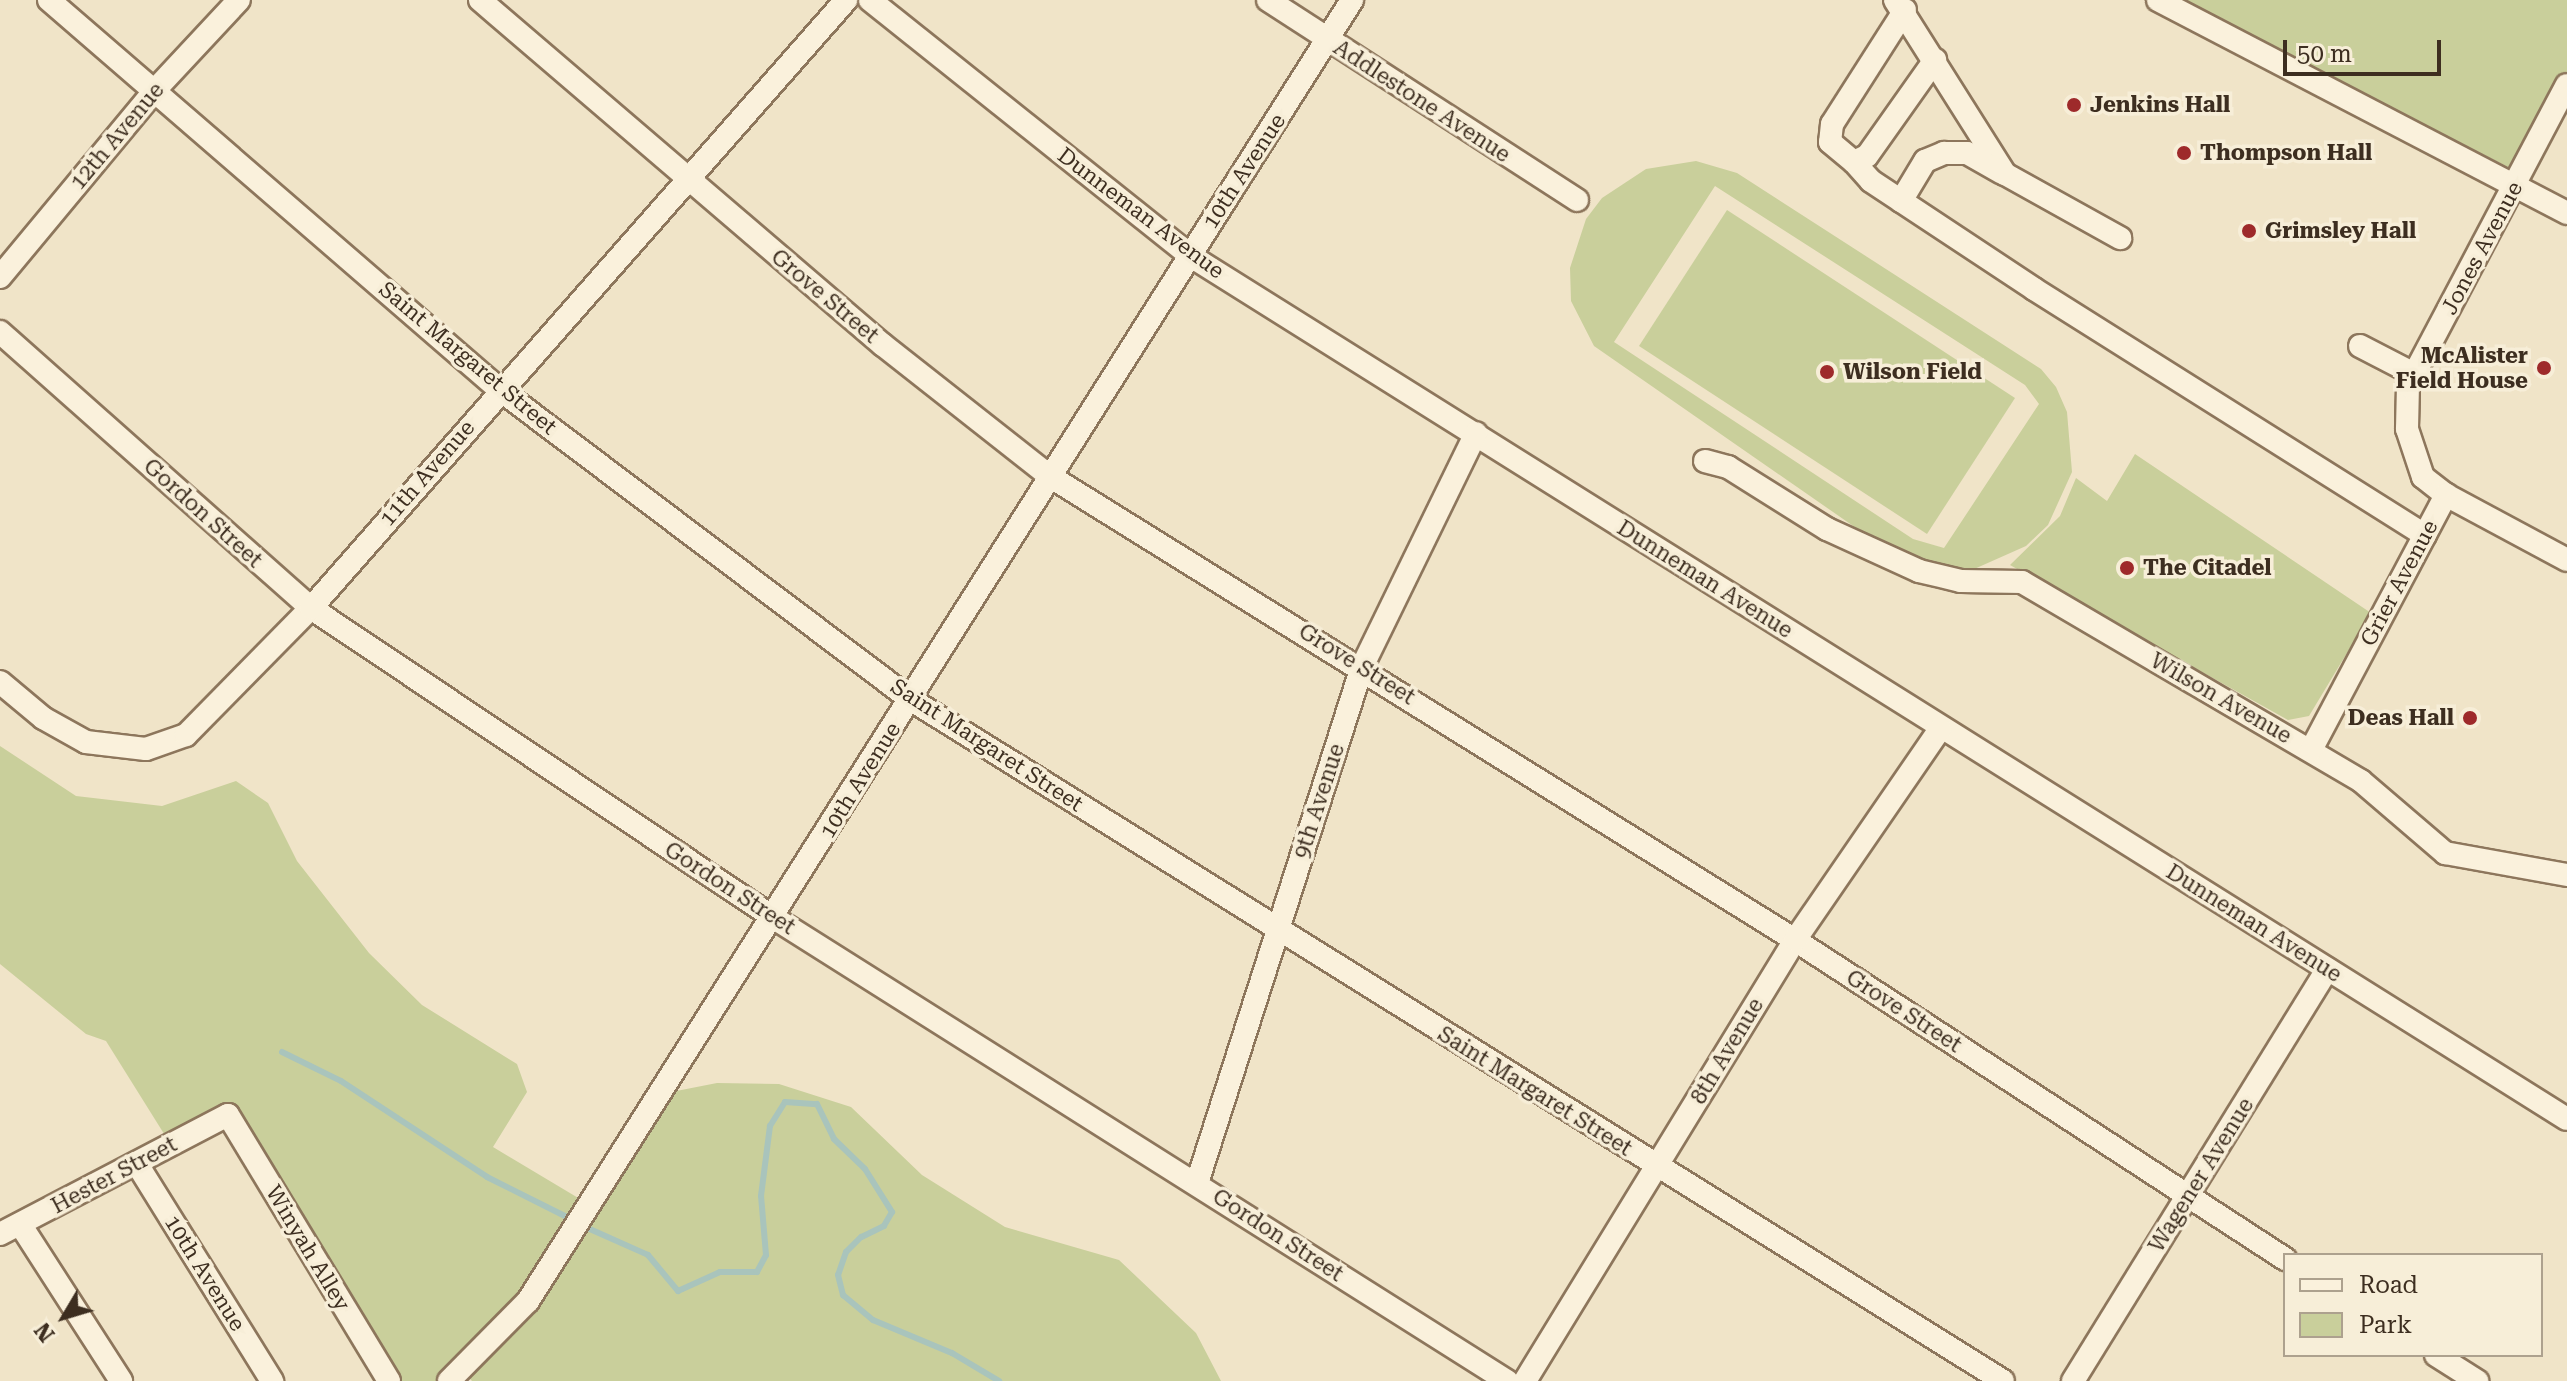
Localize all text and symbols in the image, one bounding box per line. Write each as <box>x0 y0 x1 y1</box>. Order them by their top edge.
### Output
scale bar <box>2287 24 2445 74</box>
street label: Addlestone Avenue <box>1329 34 1515 168</box>
text: 50 m <box>2297 40 2352 68</box>
street label: 12th Avenue <box>65 77 169 195</box>
place label: Jenkins Hall <box>2090 92 2230 118</box>
marker: Jenkins Hall <box>2065 96 2083 114</box>
street label: 10th Avenue <box>1197 109 1291 233</box>
place label: Thompson Hall <box>2200 140 2372 166</box>
street label: Dunneman Avenue <box>1052 142 1230 284</box>
marker: Thompson Hall <box>2175 144 2193 162</box>
street label: Jones Avenue <box>2436 177 2528 319</box>
place label: Grimsley Hall <box>2265 218 2416 244</box>
marker: Grimsley Hall <box>2240 222 2258 240</box>
street label: Grove Street <box>766 243 884 349</box>
street label: Saint Margaret Street <box>374 276 562 440</box>
place label: McAlister Field House <box>2396 342 2528 394</box>
place label: Wilson Field <box>1843 359 1982 385</box>
marker: McAlister Field House <box>2535 359 2553 377</box>
marker: Wilson Field <box>1818 363 1836 381</box>
street label: 11th Avenue <box>374 415 480 531</box>
street label: Gordon Street <box>138 453 268 573</box>
street label: Dunneman Avenue <box>1612 514 1798 644</box>
street label: Grier Avenue <box>2355 516 2443 650</box>
place label: The Citadel <box>2143 555 2271 581</box>
marker: The Citadel <box>2118 559 2136 577</box>
street label: Grove Street <box>1294 618 1420 710</box>
street label: Wilson Avenue <box>2146 647 2296 749</box>
street label: Saint Margaret Street <box>886 673 1088 817</box>
place label: Deas Hall <box>2348 705 2454 731</box>
marker: Deas Hall <box>2461 709 2479 727</box>
street label: 10th Avenue <box>814 717 906 843</box>
street label: 9th Avenue <box>1288 740 1350 862</box>
street label: Gordon Street <box>660 836 800 940</box>
street label: Dunneman Avenue <box>2161 858 2347 988</box>
street label: Grove Street <box>1841 964 1967 1058</box>
street label: 8th Avenue <box>1685 993 1769 1109</box>
street label: Saint Margaret Street <box>1433 1020 1637 1162</box>
street label: Wagener Avenue <box>2143 1093 2259 1257</box>
street label: Hester Street <box>47 1131 181 1219</box>
street label: Winyah Alley <box>260 1180 356 1316</box>
street label: Gordon Street <box>1208 1183 1348 1287</box>
street label: 10th Avenue <box>159 1210 251 1336</box>
legend <box>2283 1253 2543 1357</box>
text: Road <box>2359 1271 2418 1299</box>
north arrow <box>24 1277 104 1357</box>
text: Park <box>2359 1311 2412 1339</box>
text: N <box>30 1318 60 1346</box>

